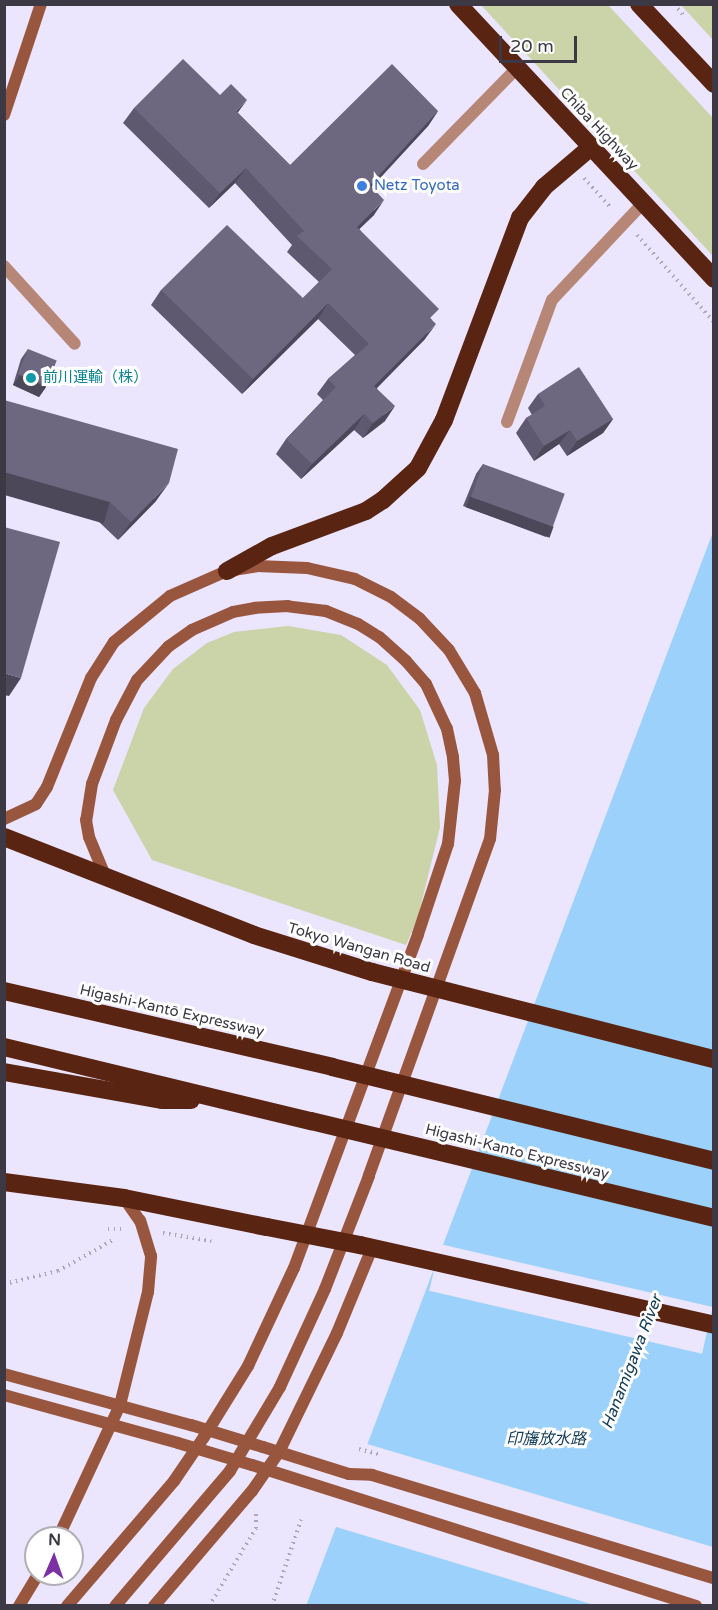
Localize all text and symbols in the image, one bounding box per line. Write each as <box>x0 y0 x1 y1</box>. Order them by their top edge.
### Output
scale bar <box>502 24 580 62</box>
text: 20 m <box>510 35 554 57</box>
street label: Chiba Highway <box>556 84 642 174</box>
place label: Netz Toyota <box>374 177 460 195</box>
marker: Netz Toyota <box>355 179 369 193</box>
place label: 前川運輸（株） <box>43 369 148 387</box>
marker: 前川運輸（株） <box>24 371 38 385</box>
street label: Tokyo Wangan Road <box>286 919 432 977</box>
street label: Higashi-Kantō Expressway <box>78 981 266 1041</box>
street label: Higashi-Kanto Expressway <box>423 1120 611 1184</box>
water label: Hanamigawa River <box>598 1292 666 1432</box>
water label: 印旛放水路 <box>506 1429 586 1449</box>
north arrow <box>24 1526 84 1586</box>
text: N <box>48 1530 61 1550</box>

